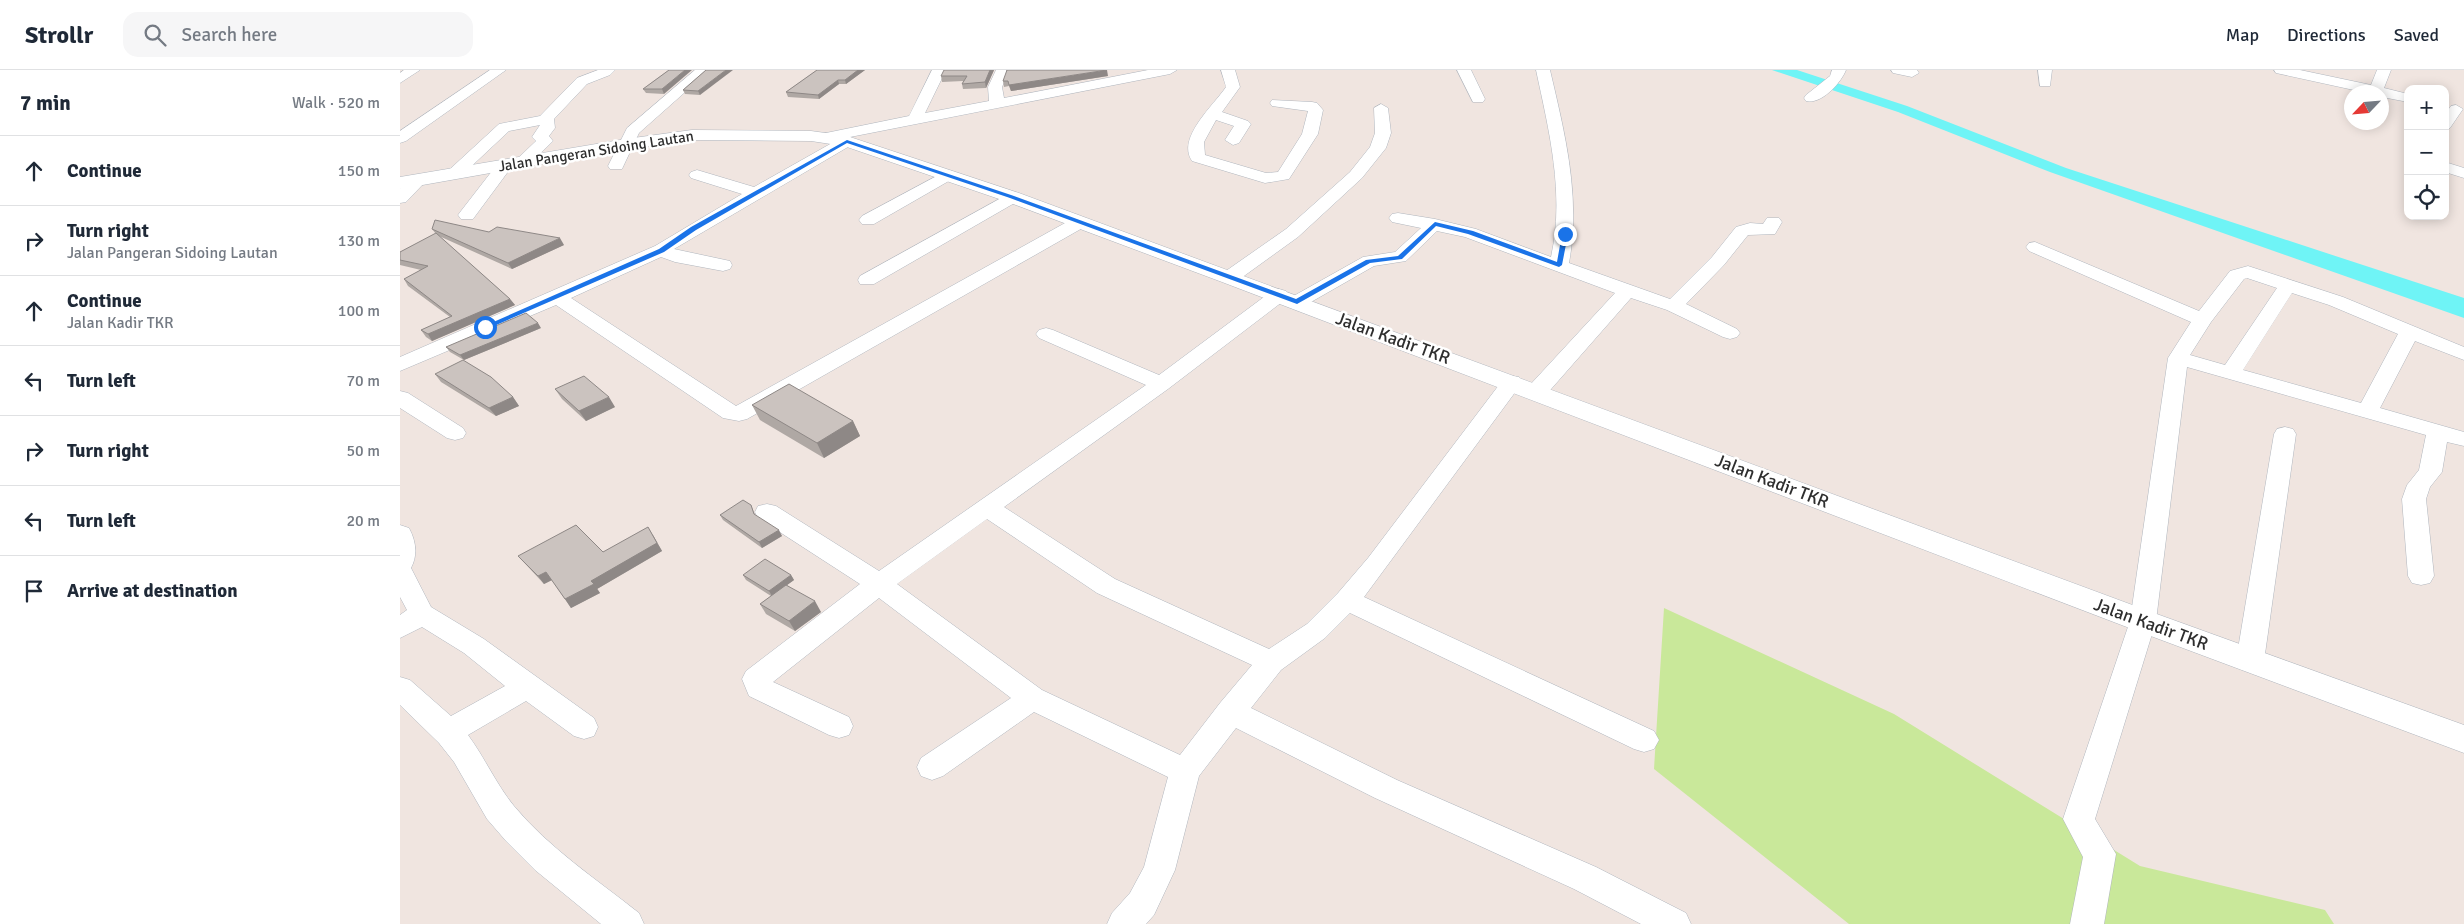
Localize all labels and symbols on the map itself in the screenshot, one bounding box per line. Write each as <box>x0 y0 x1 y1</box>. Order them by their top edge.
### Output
north arrow <box>2344 85 2389 130</box>
street label: Jalan Pangeran Sidoing Lautan <box>497 127 695 175</box>
route end <box>1554 223 1577 246</box>
street label: Jalan Kadir TKR <box>1333 307 1453 369</box>
route start <box>474 316 497 339</box>
street label: Jalan Kadir TKR <box>1712 449 1832 513</box>
street label: Jalan Kadir TKR <box>2091 593 2211 655</box>

